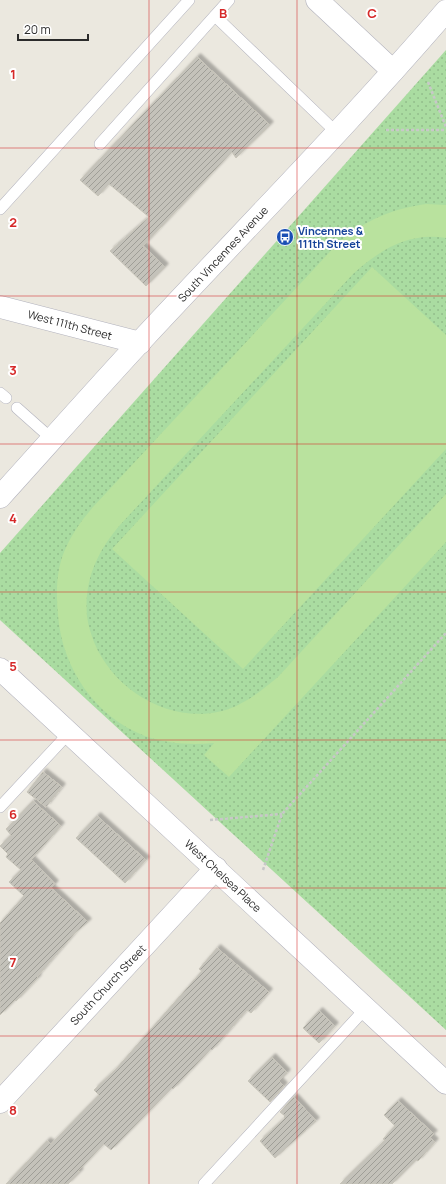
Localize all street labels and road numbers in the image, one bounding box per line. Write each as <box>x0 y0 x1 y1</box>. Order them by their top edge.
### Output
street label: South Vincennes Avenue <box>174 202 271 305</box>
street label: West 111th Street <box>26 306 114 343</box>
street label: West Chelsea Place <box>182 836 265 916</box>
street label: South Church Street <box>66 941 149 1028</box>

